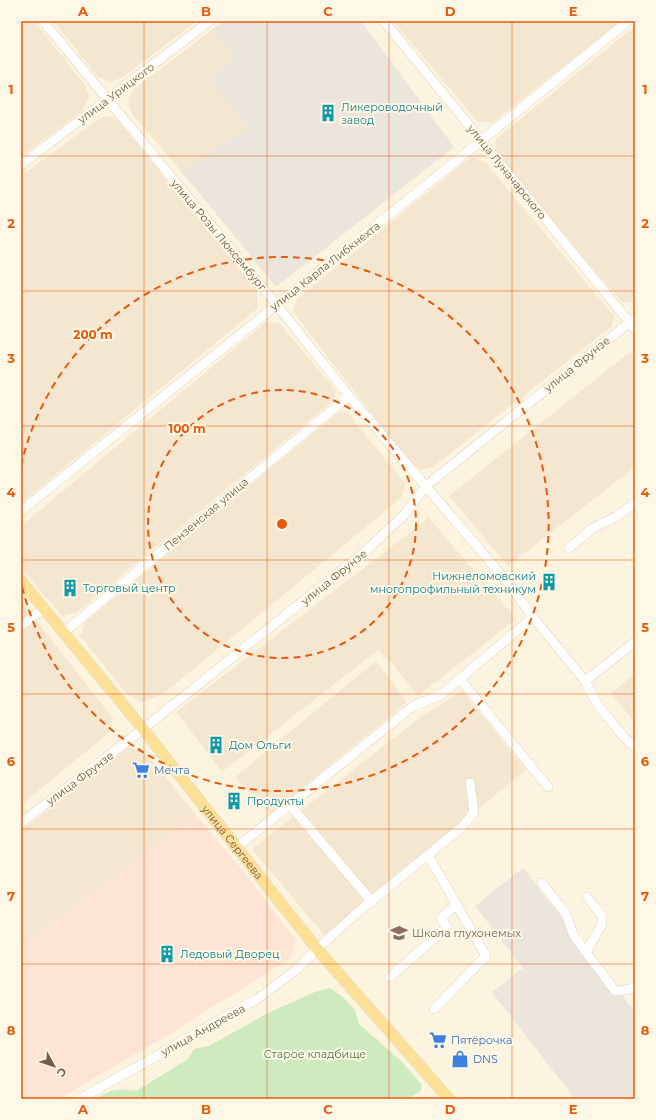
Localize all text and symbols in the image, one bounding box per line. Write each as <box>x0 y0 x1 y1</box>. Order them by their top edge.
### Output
text: A <box>77 3 89 19</box>
text: B <box>201 3 211 19</box>
text: C <box>323 3 333 19</box>
text: D <box>445 3 456 19</box>
text: E <box>569 3 578 19</box>
street label: улица Урицкого <box>74 60 157 127</box>
text: 1 <box>8 81 14 97</box>
text: 1 <box>642 81 648 97</box>
place label: Ликероводочный завод <box>341 100 443 127</box>
building icon: Ликероводочный завод <box>318 103 338 123</box>
street label: улица Луначарского <box>464 121 549 222</box>
street label: улица Розы Люксембург <box>168 176 270 294</box>
text: 2 <box>7 215 15 231</box>
text: 2 <box>641 215 649 231</box>
street label: улица Карла Либкнехта <box>266 219 383 314</box>
text: 200 m <box>73 327 113 342</box>
street label: улица Фрунзе <box>540 333 613 396</box>
text: 3 <box>6 350 15 366</box>
text: 3 <box>640 350 649 366</box>
text: 100 m <box>169 421 205 436</box>
street label: Пензенская улица <box>161 475 251 553</box>
text: 4 <box>7 484 16 500</box>
text: 4 <box>641 484 650 500</box>
centre of rings <box>275 517 289 531</box>
street label: улица Фрунзе <box>297 546 370 609</box>
place label: Нижнеломовский многопрофильный техникум <box>370 569 536 596</box>
building icon: Нижнеломовский многопрофильный техникум <box>539 572 559 592</box>
building icon: Торговый центр <box>60 578 80 598</box>
place label: Торговый центр <box>83 581 176 595</box>
text: 5 <box>7 619 15 635</box>
text: 5 <box>641 619 649 635</box>
building icon: Дом Ольги <box>206 735 226 755</box>
place label: Дом Ольги <box>229 738 291 752</box>
street label: улица Фрунзе <box>43 748 117 809</box>
text: 6 <box>7 753 16 769</box>
text: 6 <box>641 753 650 769</box>
supermarket icon: Мечта <box>131 760 151 780</box>
place label: Мечта <box>154 763 190 777</box>
building icon: Продукты <box>224 791 244 811</box>
place label: Продукты <box>247 794 304 808</box>
street label: улица Сергеева <box>198 801 266 882</box>
text: 7 <box>7 888 15 904</box>
text: 7 <box>641 888 649 904</box>
school or university icon: Школа глухонемых <box>389 923 409 943</box>
place label: Школа глухонемых <box>412 926 521 940</box>
building icon: Ледовый Дворец <box>157 944 177 964</box>
place label: Ледовый Дворец <box>180 947 280 961</box>
street label: улица Андреева <box>158 1001 248 1059</box>
text: 8 <box>7 1022 16 1038</box>
text: 8 <box>641 1022 650 1038</box>
supermarket icon: Пятёрочка <box>428 1030 448 1050</box>
place label: Пятёрочка <box>451 1033 512 1047</box>
north arrow <box>34 1046 74 1086</box>
park label: Старое кладбище <box>264 1047 366 1061</box>
shop icon: DNS <box>450 1049 470 1069</box>
place label: DNS <box>473 1052 498 1066</box>
text: С <box>54 1065 70 1080</box>
text: A <box>77 1101 89 1117</box>
text: B <box>201 1101 211 1117</box>
text: C <box>323 1101 333 1117</box>
text: D <box>445 1101 456 1117</box>
text: E <box>569 1101 578 1117</box>

